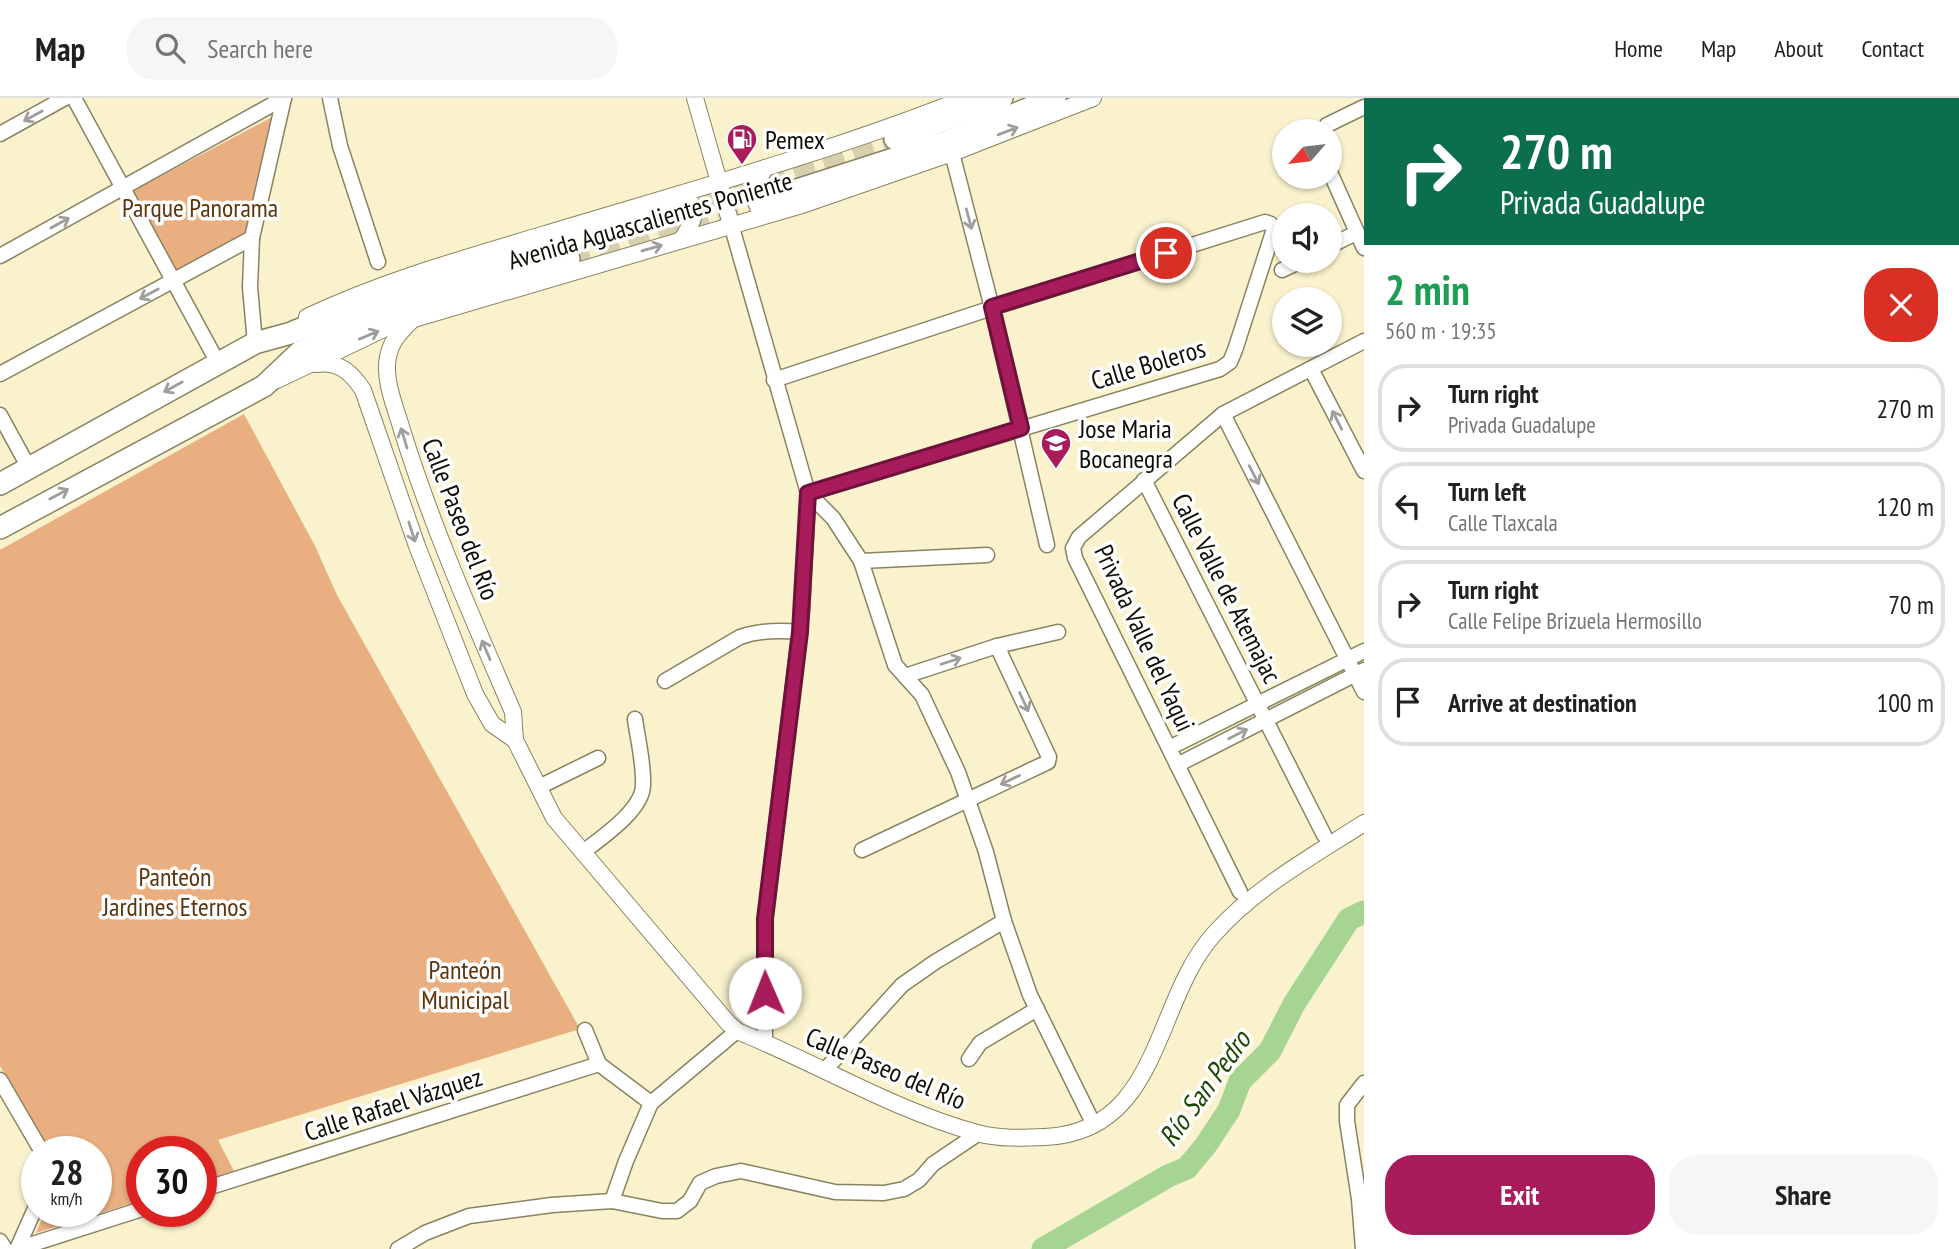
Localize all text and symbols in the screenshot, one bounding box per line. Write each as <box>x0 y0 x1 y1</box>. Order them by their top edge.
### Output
search box <box>127 17 617 80</box>
text: Map <box>35 27 85 70</box>
icon: search <box>151 29 189 67</box>
text: Search here <box>207 32 313 65</box>
text: Home <box>1614 33 1663 64</box>
text: Map <box>1701 33 1736 64</box>
text: About <box>1774 33 1823 64</box>
text: Contact <box>1861 33 1924 64</box>
one-way arrow <box>23 109 43 123</box>
north arrow <box>1272 119 1342 189</box>
map controls <box>1272 119 1342 357</box>
text: 270 m <box>1500 119 1613 183</box>
fuel station icon: Pemex <box>725 122 759 166</box>
place label: Pemex <box>765 123 825 156</box>
one-way arrow <box>996 124 1018 137</box>
icon: right <box>1385 126 1476 217</box>
street label: Avenida Aguascalientes Poniente <box>504 164 796 276</box>
text: Privada Guadalupe <box>1500 181 1706 223</box>
park label: Parque Panorama <box>122 191 278 224</box>
button: sound <box>1272 203 1342 273</box>
one-way arrow <box>963 207 976 230</box>
one-way arrow <box>49 216 70 229</box>
pin <box>1136 223 1196 283</box>
icon: arrive <box>1147 234 1185 272</box>
one-way arrow <box>641 240 663 253</box>
text: 2 min <box>1385 262 1470 317</box>
button: close <box>1864 268 1938 342</box>
one-way arrow <box>139 287 160 301</box>
button: layers <box>1272 287 1342 357</box>
text: 560 m · 19:35 <box>1385 316 1497 345</box>
one-way arrow <box>358 327 380 340</box>
street label: Calle Boleros <box>1087 331 1209 397</box>
text: Turn right <box>1448 377 1539 410</box>
one-way arrow <box>164 380 184 394</box>
icon: right <box>1389 389 1427 427</box>
text: 270 m <box>1876 392 1934 425</box>
one-way arrow <box>1330 410 1344 431</box>
text: Privada Guadalupe <box>1448 410 1596 439</box>
place label: Jose Maria Bocanegra <box>1078 412 1173 475</box>
school or university icon: Jose Maria Bocanegra <box>1039 426 1073 470</box>
one-way arrow <box>397 427 410 449</box>
street label: Calle Paseo del Río <box>415 433 507 605</box>
one-way arrow <box>1247 464 1261 485</box>
text: Turn left <box>1448 475 1526 508</box>
one-way arrow <box>49 487 69 501</box>
icon: left <box>1389 487 1427 525</box>
street label: Calle Valle de Atemajac <box>1165 488 1289 688</box>
text: 120 m <box>1876 490 1934 523</box>
text: Calle Tlaxcala <box>1448 508 1558 537</box>
one-way arrow <box>406 521 419 543</box>
street label: Privada Valle del Yaqui <box>1087 539 1203 737</box>
text: Turn right <box>1448 573 1539 606</box>
icon: right <box>1389 585 1427 623</box>
text: 70 m <box>1888 588 1934 621</box>
text: Calle Felipe Brizuela Hermosillo <box>1448 606 1702 635</box>
one-way arrow <box>479 639 492 661</box>
one-way arrow <box>939 654 961 666</box>
icon: arrive <box>1389 683 1427 721</box>
text: Arrive at destination <box>1448 686 1637 719</box>
text: 100 m <box>1876 686 1934 719</box>
one-way arrow <box>1017 691 1031 712</box>
one-way arrow <box>1227 726 1248 740</box>
one-way arrow <box>1000 774 1021 788</box>
park label: Panteón Jardines Eternos <box>102 860 247 923</box>
park label: Panteón Municipal <box>421 953 509 1016</box>
position arrow <box>728 956 802 1030</box>
street label: Calle Paseo del Río <box>801 1019 971 1117</box>
water label: Río San Pedro <box>1150 1021 1260 1153</box>
street label: Calle Rafael Vázquez <box>300 1060 486 1148</box>
speed limit sign: 30 <box>126 1136 217 1227</box>
text: 28 <box>50 1149 83 1195</box>
button: Exit <box>1385 1155 1655 1235</box>
button: Share <box>1669 1155 1938 1235</box>
text: km/h <box>51 1187 82 1210</box>

